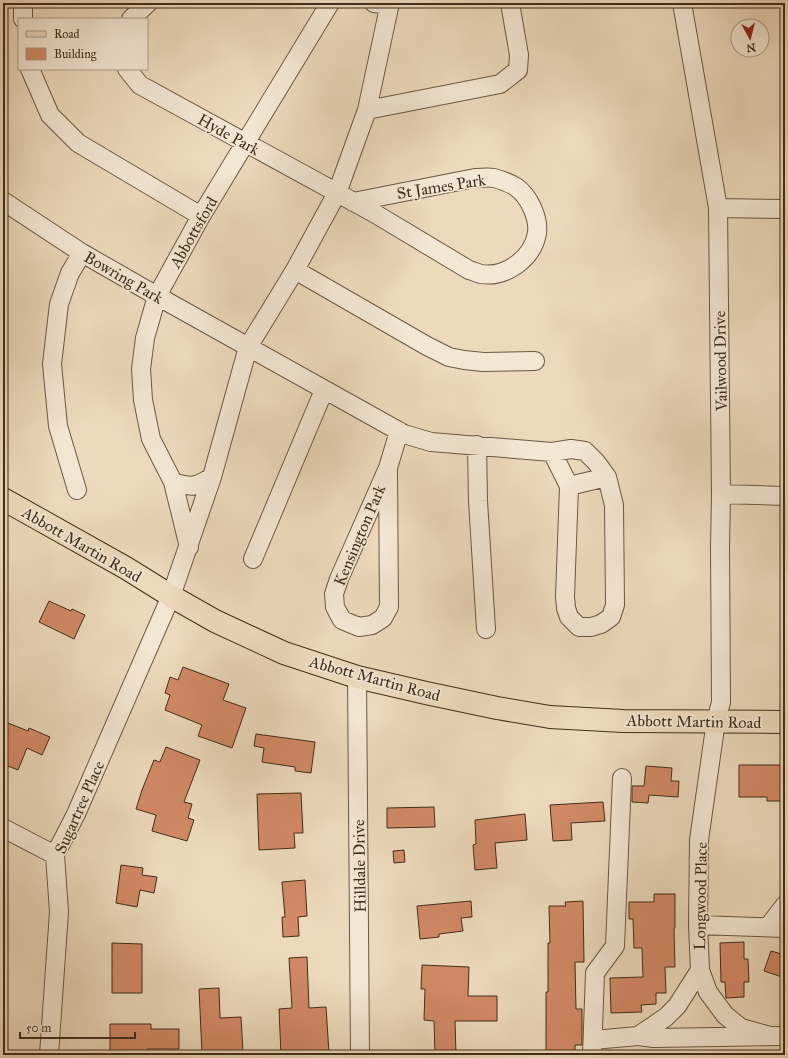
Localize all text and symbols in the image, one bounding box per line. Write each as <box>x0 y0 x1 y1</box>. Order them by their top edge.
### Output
legend <box>18 18 148 70</box>
north arrow <box>730 18 770 58</box>
text: Road <box>54 27 80 41</box>
text: N <box>745 40 757 55</box>
text: Building <box>54 47 97 62</box>
street label: Hyde Park <box>194 110 264 159</box>
street label: St James Park <box>395 170 487 204</box>
street label: Abbottsford <box>165 193 221 272</box>
street label: Bowring Park <box>80 247 167 309</box>
street label: Vailwood Drive <box>710 310 731 412</box>
street label: Kensington Park <box>330 481 390 589</box>
street label: Abbott Martin Road <box>18 502 145 586</box>
street label: Abbott Martin Road <box>306 652 442 705</box>
street label: Abbott Martin Road <box>625 711 762 732</box>
street label: Sugartree Place <box>50 757 110 857</box>
street label: Hilldale Drive <box>349 819 370 913</box>
street label: Longwood Place <box>690 841 712 950</box>
scale bar <box>20 1014 135 1040</box>
text: 50 m <box>26 1021 51 1035</box>

